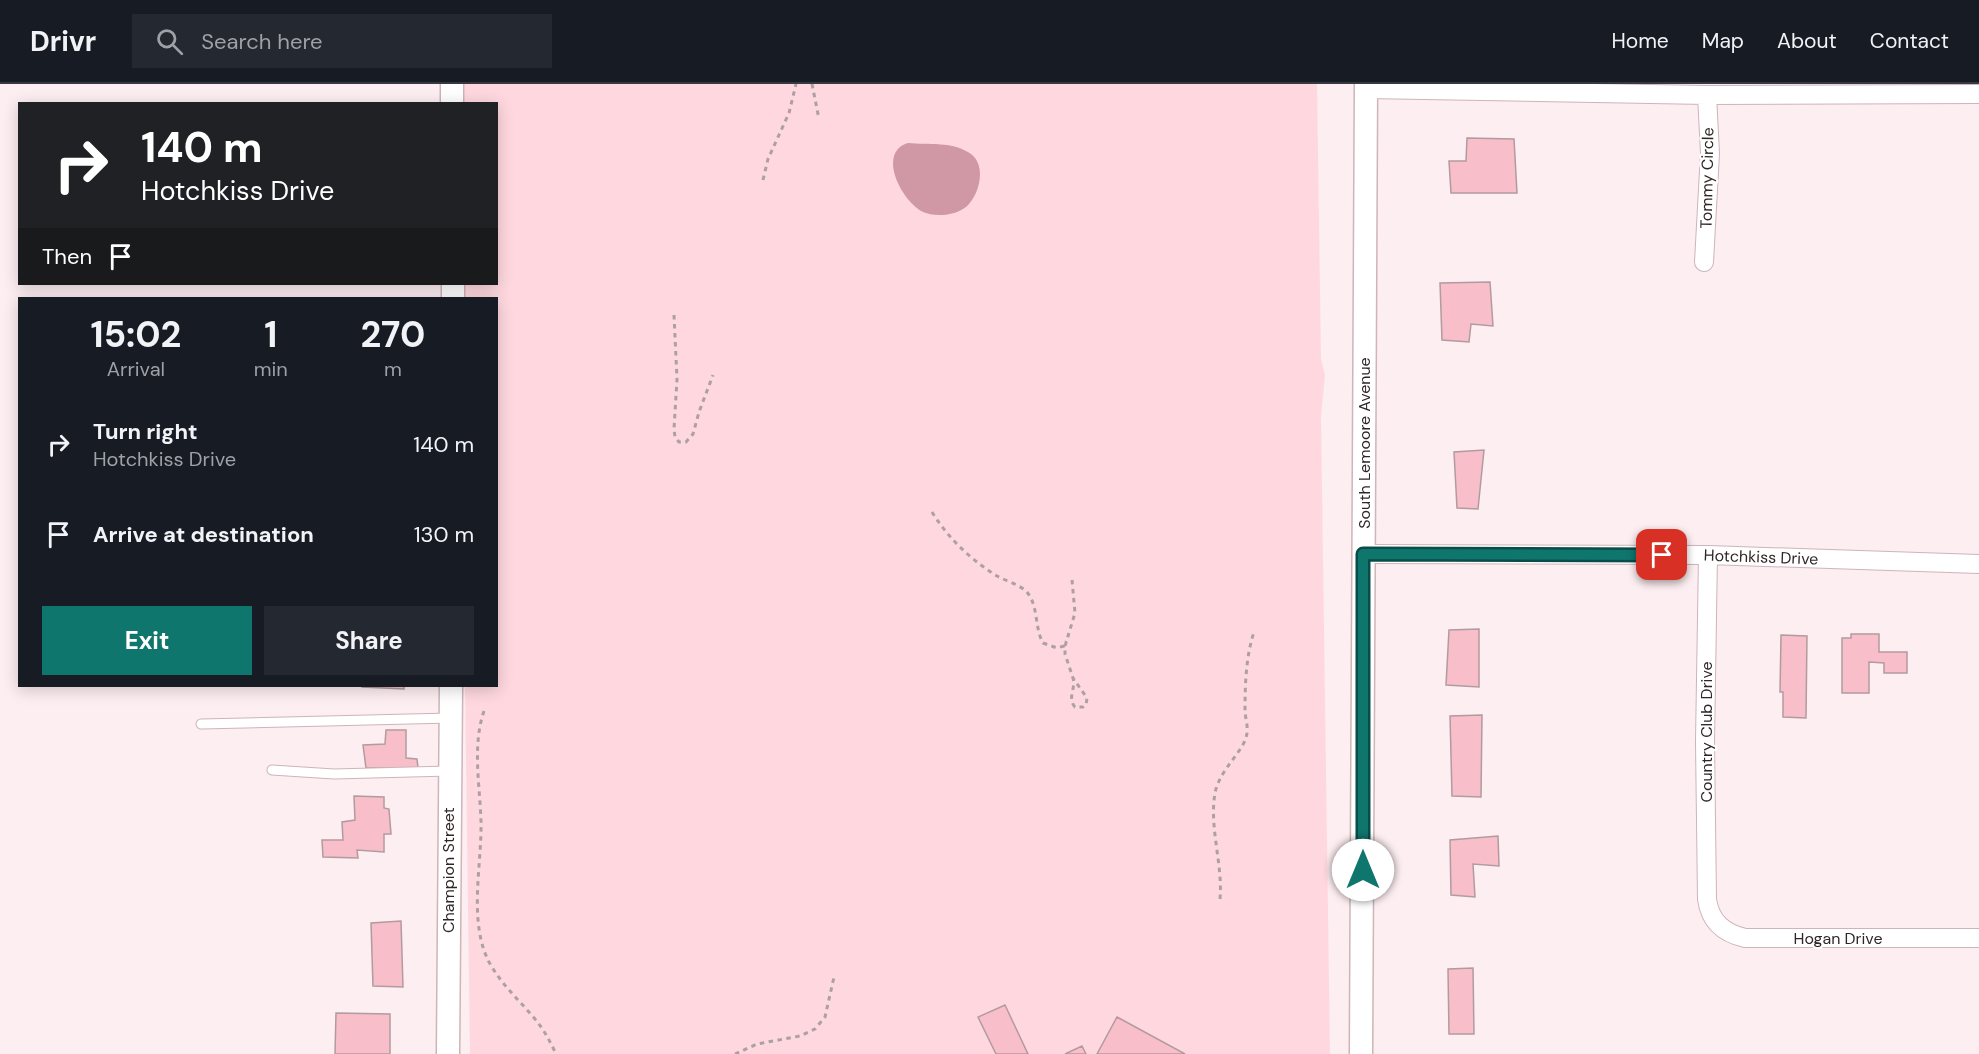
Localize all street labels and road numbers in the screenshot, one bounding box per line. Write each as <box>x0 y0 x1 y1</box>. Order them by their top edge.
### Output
street label: Tommy Circle <box>1696 127 1718 229</box>
street label: South Lemoore Avenue <box>1354 357 1375 529</box>
street label: Hotchkiss Drive <box>1703 545 1819 569</box>
street label: Country Club Drive <box>1696 661 1717 803</box>
street label: Champion Street <box>438 807 459 933</box>
street label: Hogan Drive <box>1793 928 1883 949</box>

